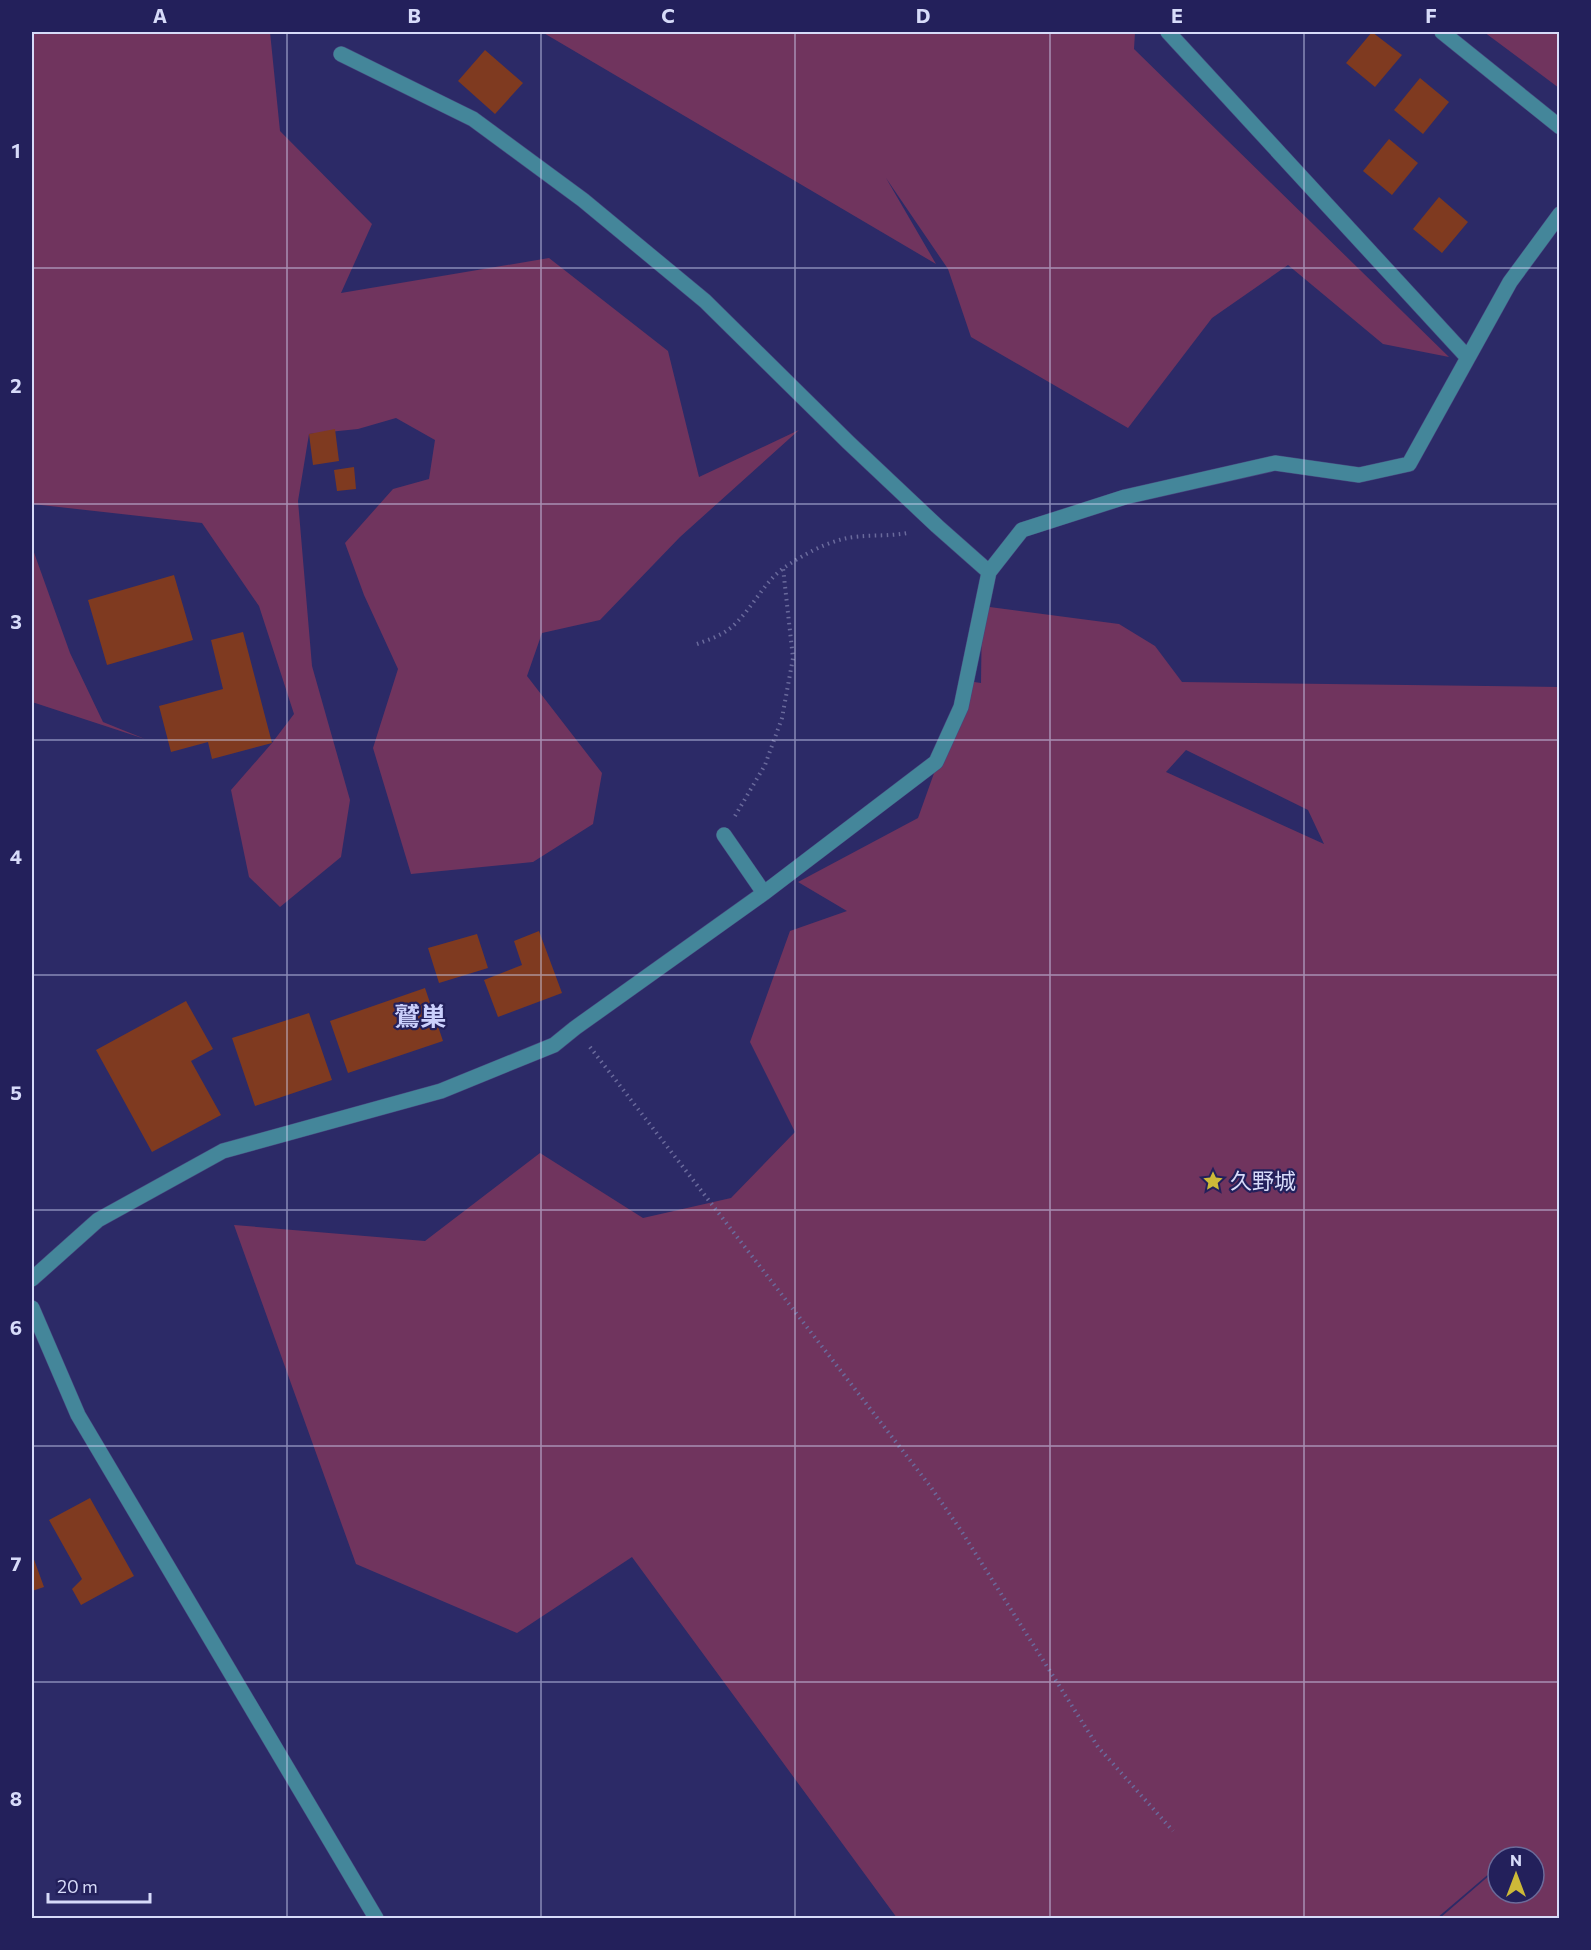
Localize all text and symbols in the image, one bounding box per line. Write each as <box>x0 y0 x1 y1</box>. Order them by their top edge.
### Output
text: A <box>153 3 167 27</box>
text: B <box>407 3 421 27</box>
text: C <box>661 3 675 27</box>
text: D <box>916 3 930 27</box>
text: E <box>1171 3 1183 27</box>
text: F <box>1425 3 1437 27</box>
text: 1 <box>11 138 21 162</box>
text: 2 <box>10 373 22 397</box>
text: 3 <box>10 609 22 633</box>
text: 4 <box>10 844 22 868</box>
district label: 鷲巣 <box>394 1000 446 1031</box>
text: 5 <box>10 1080 22 1104</box>
place label: 久野城 <box>1230 1167 1296 1194</box>
place icon: 久野城 <box>1201 1169 1225 1193</box>
text: 6 <box>10 1315 22 1339</box>
text: 7 <box>11 1551 22 1575</box>
text: 8 <box>10 1786 22 1810</box>
north arrow <box>1486 1845 1546 1905</box>
text: N <box>1510 1850 1522 1869</box>
scale bar <box>48 1866 150 1904</box>
text: 20 m <box>57 1875 98 1897</box>

